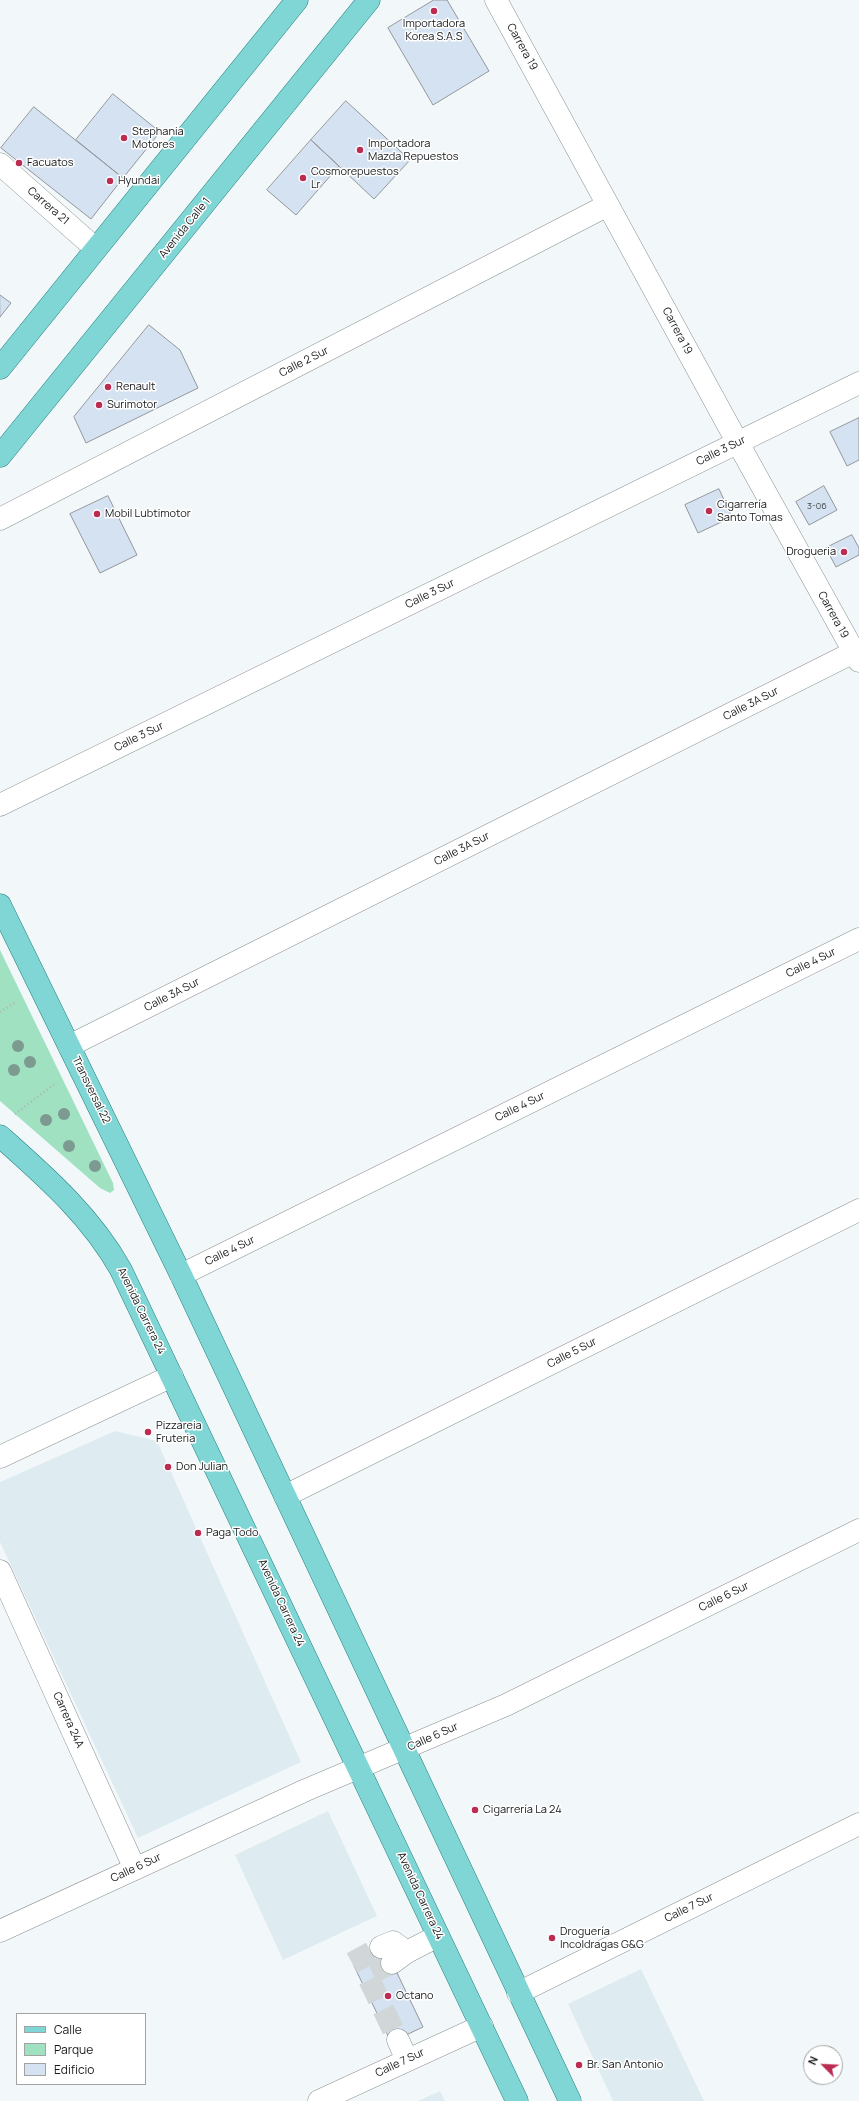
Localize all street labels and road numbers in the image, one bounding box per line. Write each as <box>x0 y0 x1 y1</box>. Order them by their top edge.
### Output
street label: Carrera 19 <box>504 21 540 73</box>
street label: Carrera 21 <box>24 184 72 228</box>
street label: Avenida Calle 1 <box>157 195 213 261</box>
street label: Carrera 19 <box>659 305 695 357</box>
street label: Calle 2 Sur <box>277 344 331 380</box>
street label: Calle 3 Sur <box>694 433 748 469</box>
street label: Calle 3 Sur <box>403 576 457 612</box>
street label: Carrera 19 <box>815 589 851 641</box>
street label: Calle 3A Sur <box>721 684 781 724</box>
street label: Calle 3 Sur <box>112 719 166 755</box>
street label: Calle 3A Sur <box>432 829 492 869</box>
street label: Calle 4 Sur <box>784 945 838 981</box>
street label: Calle 3A Sur <box>142 975 202 1015</box>
street label: Transversal 22 <box>69 1054 113 1126</box>
street label: Calle 4 Sur <box>493 1089 547 1125</box>
street label: Calle 4 Sur <box>203 1233 257 1269</box>
street label: Avenida Carrera 24 <box>114 1265 168 1357</box>
street label: Calle 5 Sur <box>545 1335 599 1371</box>
street label: Avenida Carrera 24 <box>255 1557 307 1649</box>
street label: Calle 6 Sur <box>697 1579 751 1615</box>
street label: Carrera 24A <box>50 1690 86 1750</box>
street label: Calle 6 Sur <box>406 1720 460 1754</box>
street label: Avenida Carrera 24 <box>394 1850 446 1942</box>
street label: Calle 6 Sur <box>109 1851 163 1885</box>
street label: Calle 7 Sur <box>662 1891 716 1925</box>
street label: Calle 7 Sur <box>373 2046 427 2080</box>

